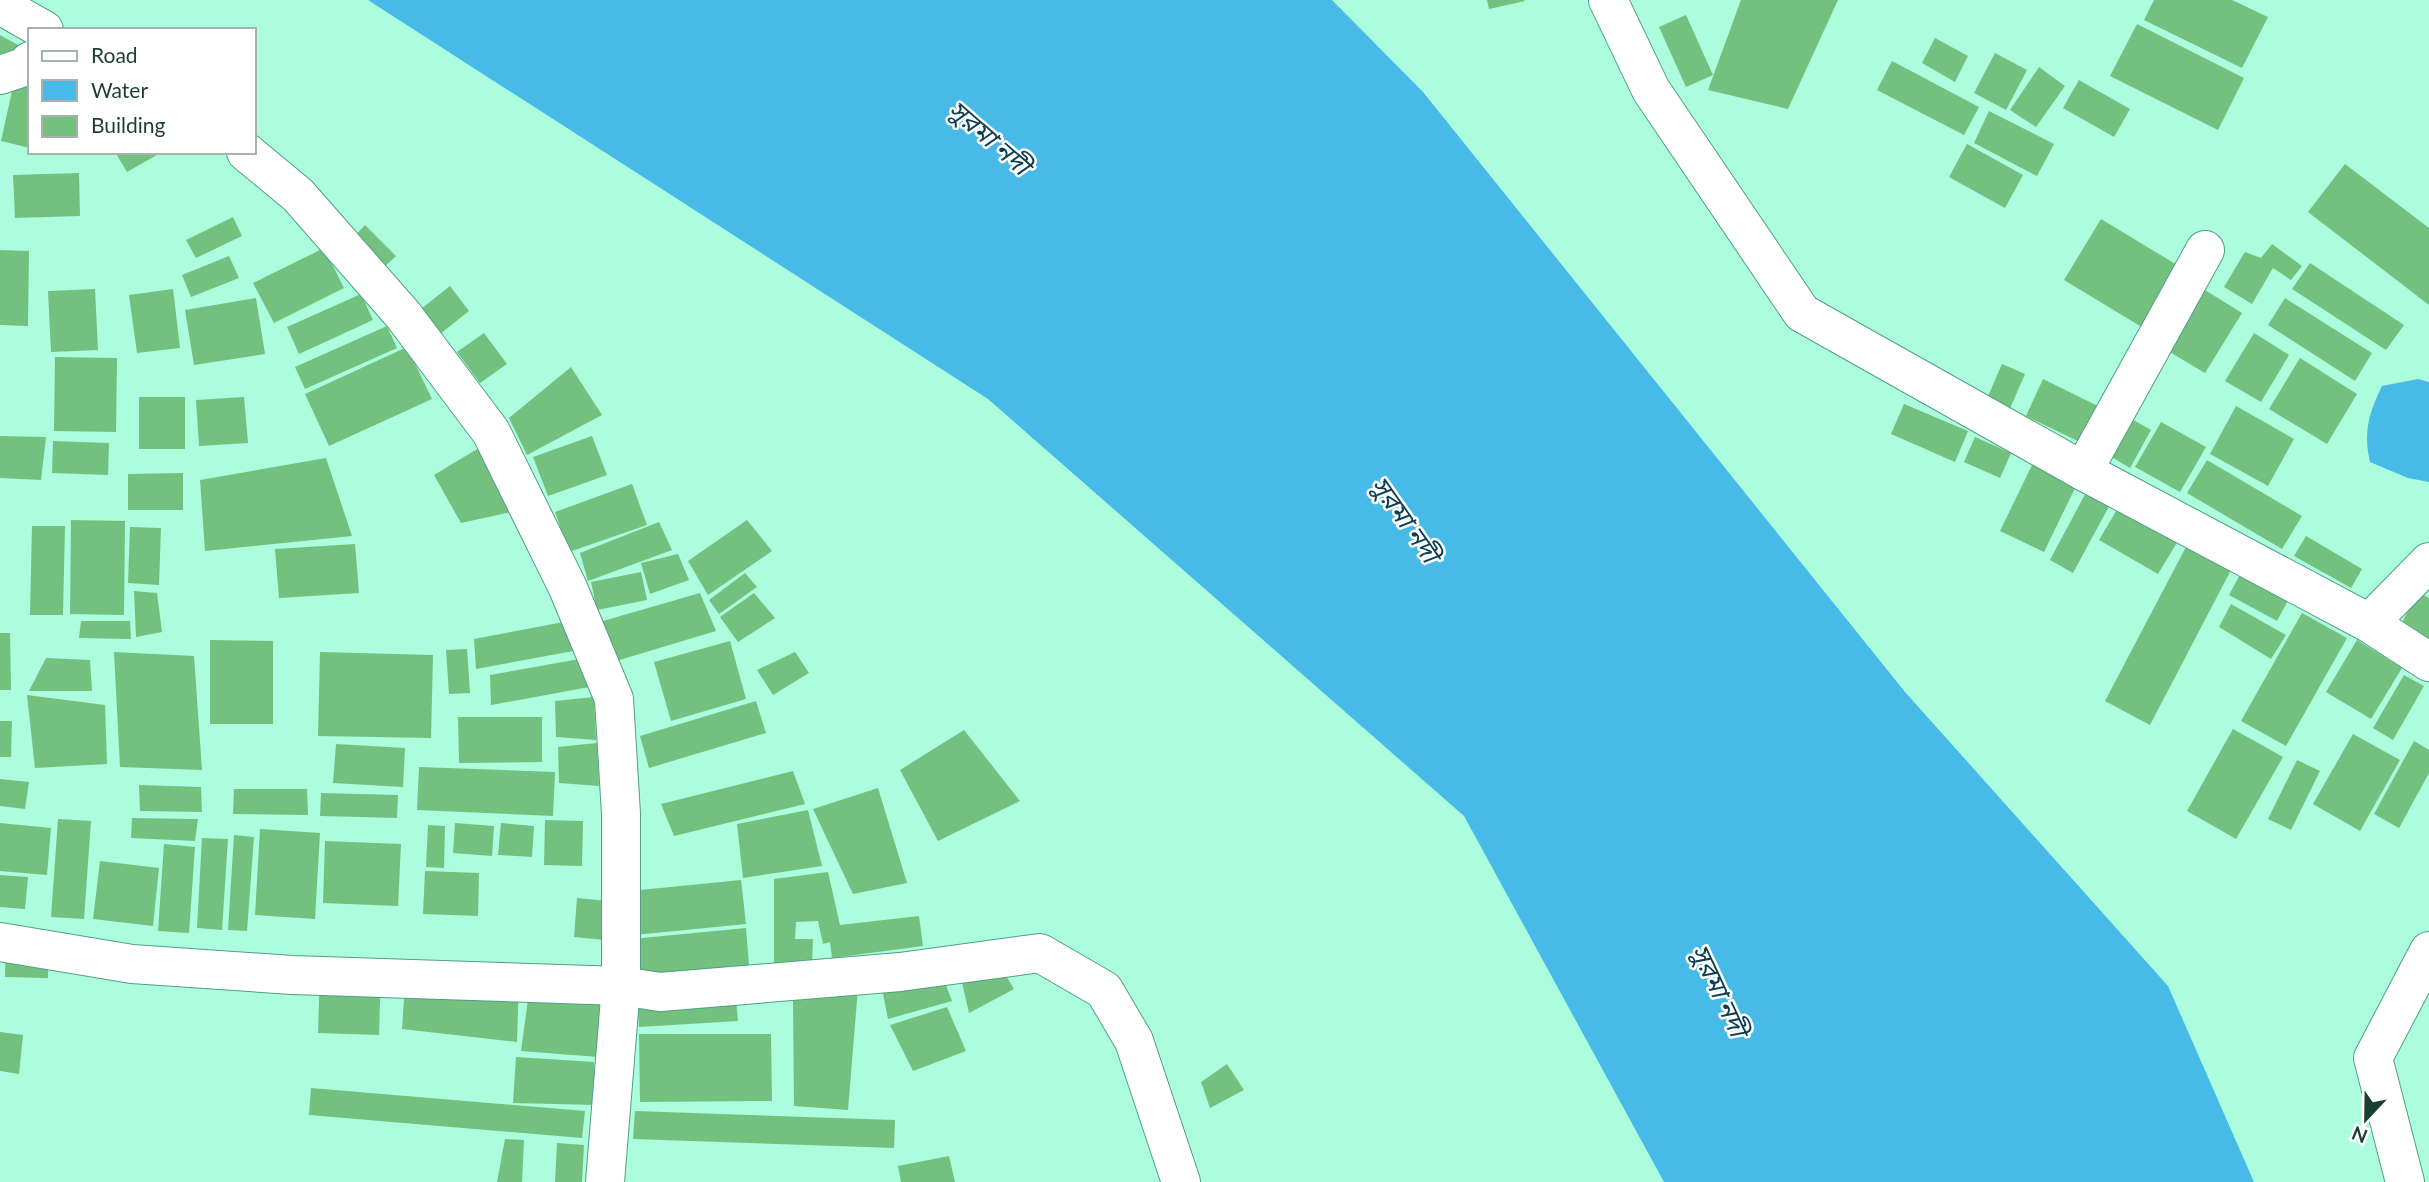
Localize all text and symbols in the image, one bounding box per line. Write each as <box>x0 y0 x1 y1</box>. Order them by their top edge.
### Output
legend <box>28 28 256 154</box>
text: Road <box>91 42 138 67</box>
text: Water <box>91 77 148 102</box>
water label: সুরমা নদী <box>943 93 1041 184</box>
text: Building <box>91 112 166 137</box>
water label: সুরমা নদী <box>1365 470 1450 572</box>
water label: সুরমা নদী <box>1685 939 1757 1046</box>
north arrow <box>2331 1084 2401 1154</box>
text: N <box>2348 1122 2371 1149</box>

